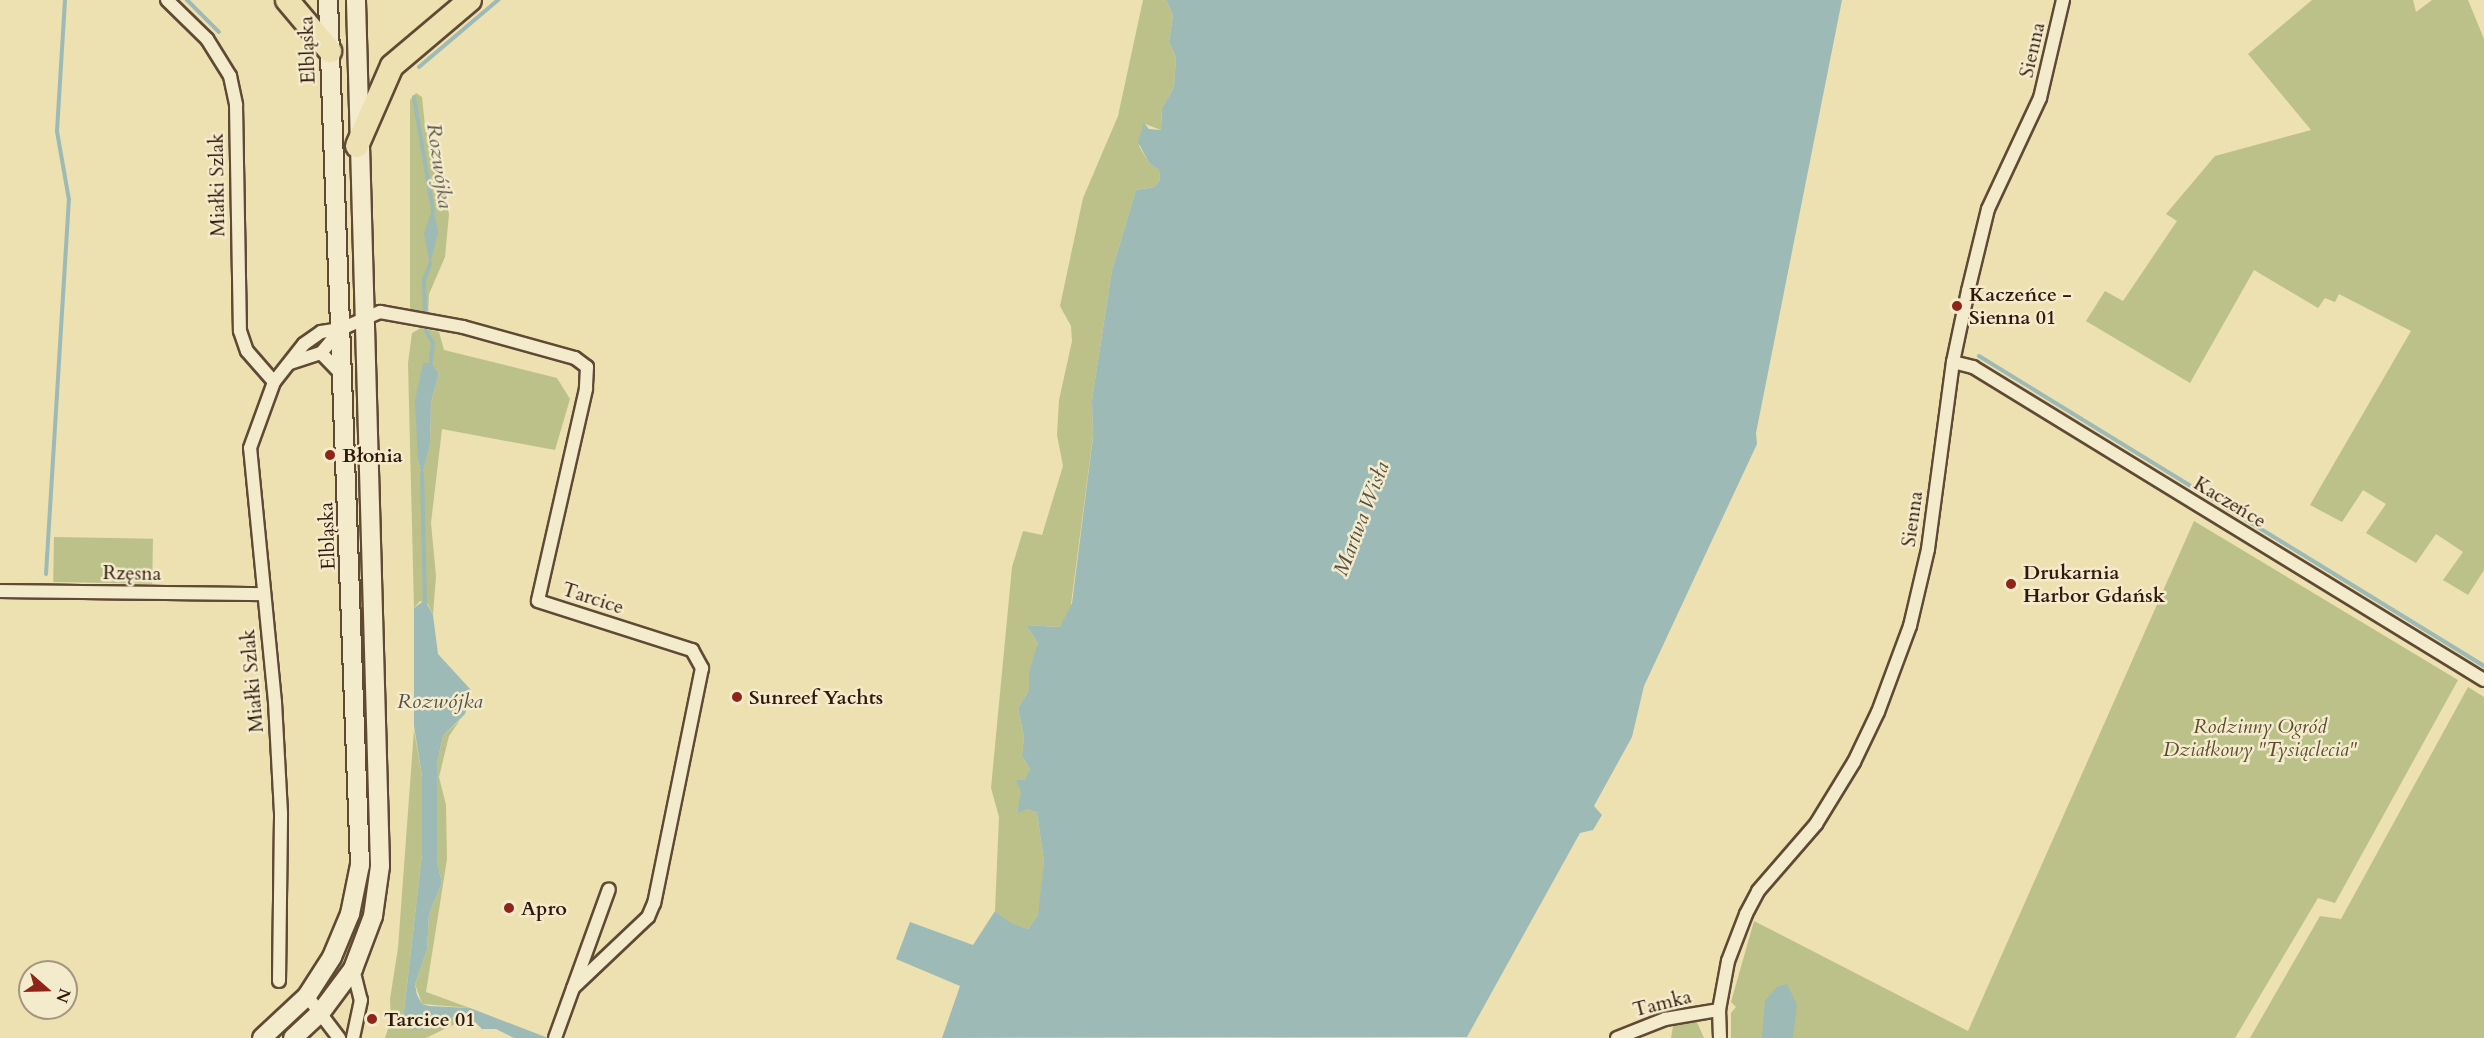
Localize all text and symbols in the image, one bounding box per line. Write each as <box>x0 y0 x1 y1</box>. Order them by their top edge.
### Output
street label: Elbląska <box>294 16 320 84</box>
street label: Sienna <box>2014 20 2050 80</box>
water label: Rozwójka <box>421 122 457 210</box>
street label: Miałki Szlak <box>204 133 230 237</box>
place label: Kaczeńce - Sienna 01 <box>1969 282 2072 329</box>
marker: Kaczeńce - Sienna 01 <box>1950 299 1964 313</box>
place label: Błonia <box>342 443 403 467</box>
marker: Błonia <box>323 448 337 462</box>
water label: Martwa Wisła <box>1329 458 1395 580</box>
street label: Kaczeńce <box>2189 471 2271 533</box>
street label: Sienna <box>1896 490 1928 548</box>
street label: Elbląska <box>314 502 340 570</box>
street label: Rzęsna <box>103 560 161 586</box>
place label: Drukarnia Harbor Gdańsk <box>2023 560 2165 607</box>
street label: Tarcice <box>559 577 627 619</box>
marker: Drukarnia Harbor Gdańsk <box>2004 577 2018 591</box>
street label: Miałki Szlak <box>236 628 268 734</box>
place label: Sunreef Yachts <box>749 685 883 709</box>
water label: Rozwójka <box>397 689 483 715</box>
marker: Sunreef Yachts <box>730 690 744 704</box>
park label: Rodzinny Ogród Działkowy "Tysiąclecia" <box>2163 714 2357 761</box>
place label: Apro <box>521 896 567 920</box>
marker: Apro <box>502 901 516 915</box>
north arrow <box>18 960 78 1020</box>
street label: Tamka <box>1630 984 1694 1022</box>
text: N <box>50 985 76 1006</box>
place label: Tarcice 01 <box>384 1007 475 1031</box>
marker: Tarcice 01 <box>365 1012 379 1026</box>

